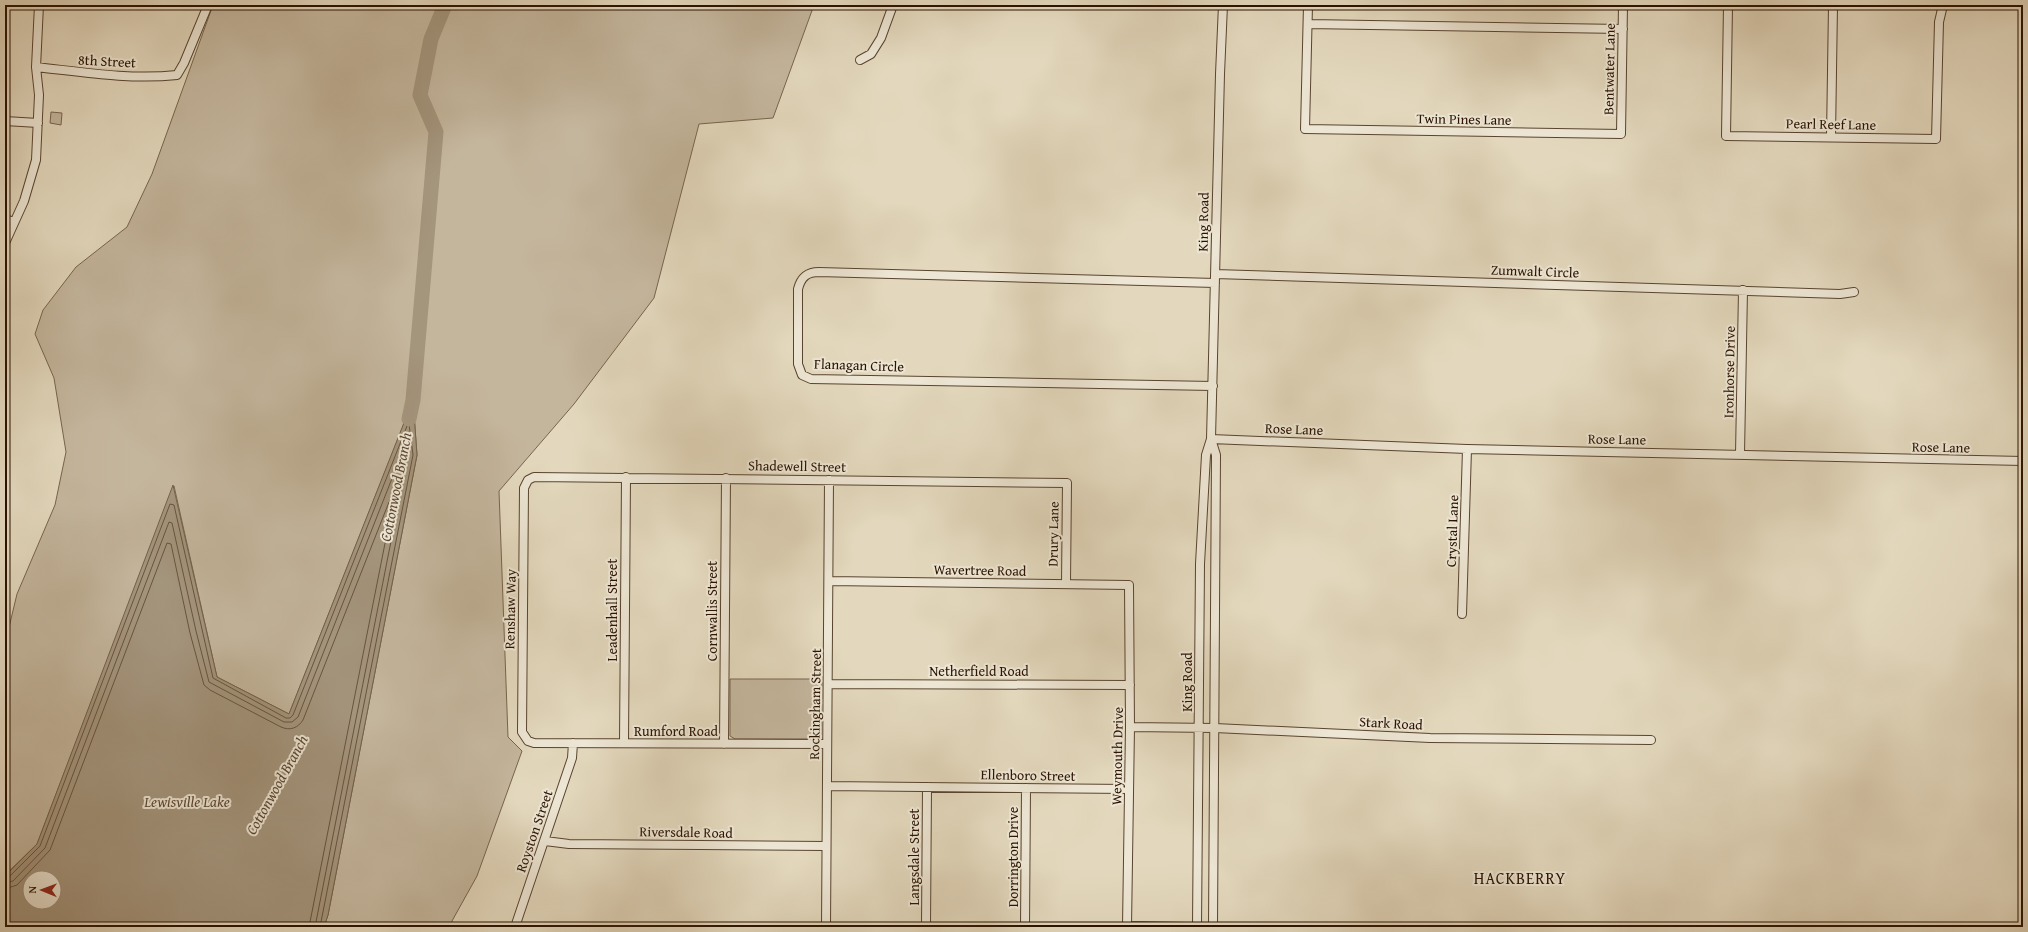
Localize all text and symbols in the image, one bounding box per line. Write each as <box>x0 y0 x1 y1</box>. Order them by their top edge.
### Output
street label: Bentwater Lane <box>1598 22 1620 115</box>
street label: 8th Street <box>77 49 137 73</box>
street label: Twin Pines Lane <box>1416 108 1512 130</box>
street label: Pearl Reef Lane <box>1786 113 1877 135</box>
street label: King Road <box>1192 192 1214 252</box>
street label: Zumwalt Circle <box>1491 259 1580 283</box>
street label: Ironhorse Drive <box>1718 325 1740 418</box>
street label: Flanagan Circle <box>814 353 905 377</box>
street label: Rose Lane <box>1265 418 1324 440</box>
street label: Rose Lane <box>1588 428 1647 450</box>
water label: Cottonwood Branch <box>375 430 416 543</box>
street label: Rose Lane <box>1912 436 1971 458</box>
street label: Shadewell Street <box>748 455 846 477</box>
street label: Crystal Lane <box>1441 494 1463 568</box>
street label: Drury Lane <box>1042 501 1064 567</box>
street label: Leadenhall Street <box>602 559 622 661</box>
street label: Wavertree Road <box>933 559 1027 581</box>
street label: Cornwallis Street <box>702 561 722 661</box>
street label: Renshaw Way <box>499 569 521 649</box>
street label: Rockingham Street <box>804 648 826 760</box>
street label: King Road <box>1177 652 1197 712</box>
street label: Netherfield Road <box>929 661 1029 681</box>
street label: Weymouth Drive <box>1106 706 1128 805</box>
street label: Stark Road <box>1359 711 1424 735</box>
street label: Rumford Road <box>634 721 719 741</box>
water label: Cottonwood Branch <box>241 731 313 838</box>
street label: Ellenboro Street <box>980 764 1076 786</box>
street label: Royston Street <box>511 787 558 875</box>
water label: Lewisville Lake <box>143 791 230 812</box>
street label: Dorrington Drive <box>1003 806 1023 907</box>
street label: Langsdale Street <box>904 808 924 905</box>
street label: Riversdale Road <box>639 821 733 843</box>
district label: HACKBERRY <box>1474 866 1566 890</box>
north arrow <box>22 870 62 910</box>
text: N <box>24 885 40 894</box>

